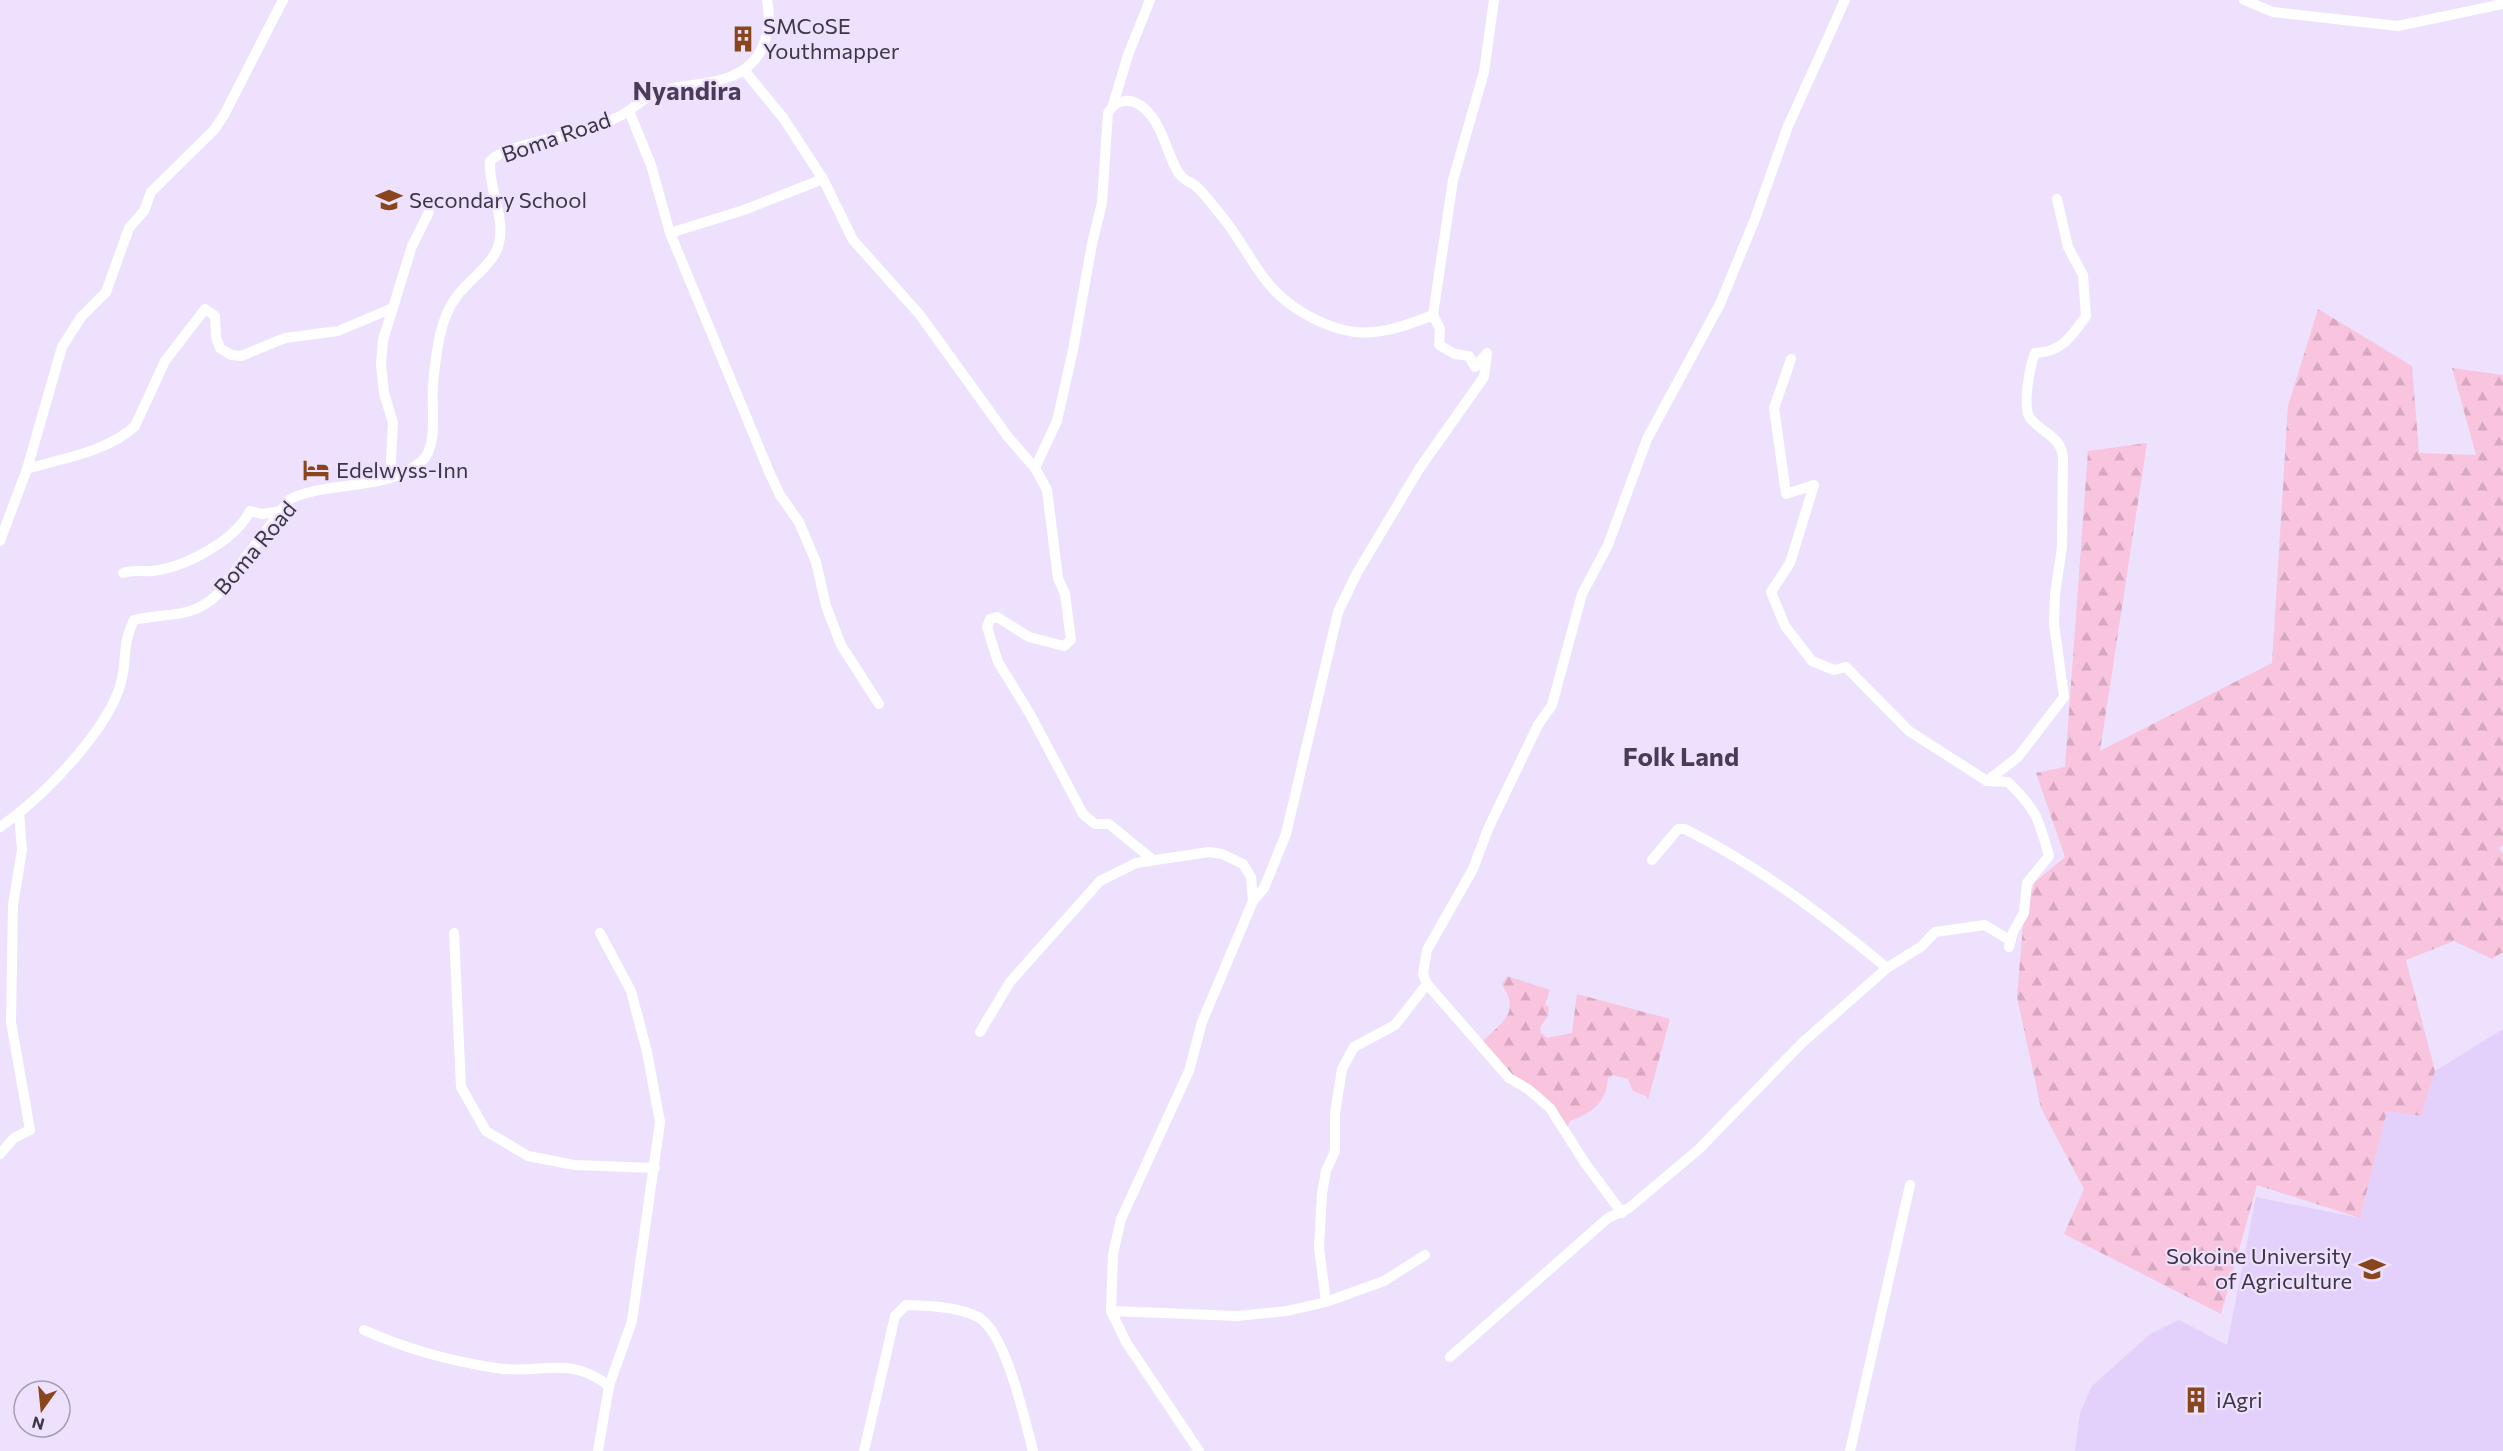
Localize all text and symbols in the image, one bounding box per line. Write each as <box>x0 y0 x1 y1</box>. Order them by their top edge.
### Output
place label: SMCoSE Youthmapper <box>763 12 900 64</box>
building icon: SMCoSE Youthmapper <box>728 24 758 54</box>
district label: Nyandira <box>633 74 741 105</box>
street label: Boma Road <box>498 105 614 168</box>
school or university icon: Secondary School <box>374 185 404 215</box>
place label: Secondary School <box>409 186 587 213</box>
hotel icon: Edelwyss-Inn <box>301 455 331 485</box>
place label: Edelwyss-Inn <box>336 456 468 483</box>
street label: Boma Road <box>208 495 301 600</box>
district label: Folk Land <box>1623 740 1739 771</box>
place label: Sokoine University of Agriculture <box>2166 1242 2352 1294</box>
school or university icon: Sokoine University of Agriculture <box>2357 1254 2387 1284</box>
north arrow <box>12 1379 72 1439</box>
building icon: iAgri <box>2181 1385 2211 1415</box>
place label: iAgri <box>2216 1386 2263 1413</box>
text: N <box>30 1413 46 1435</box>

